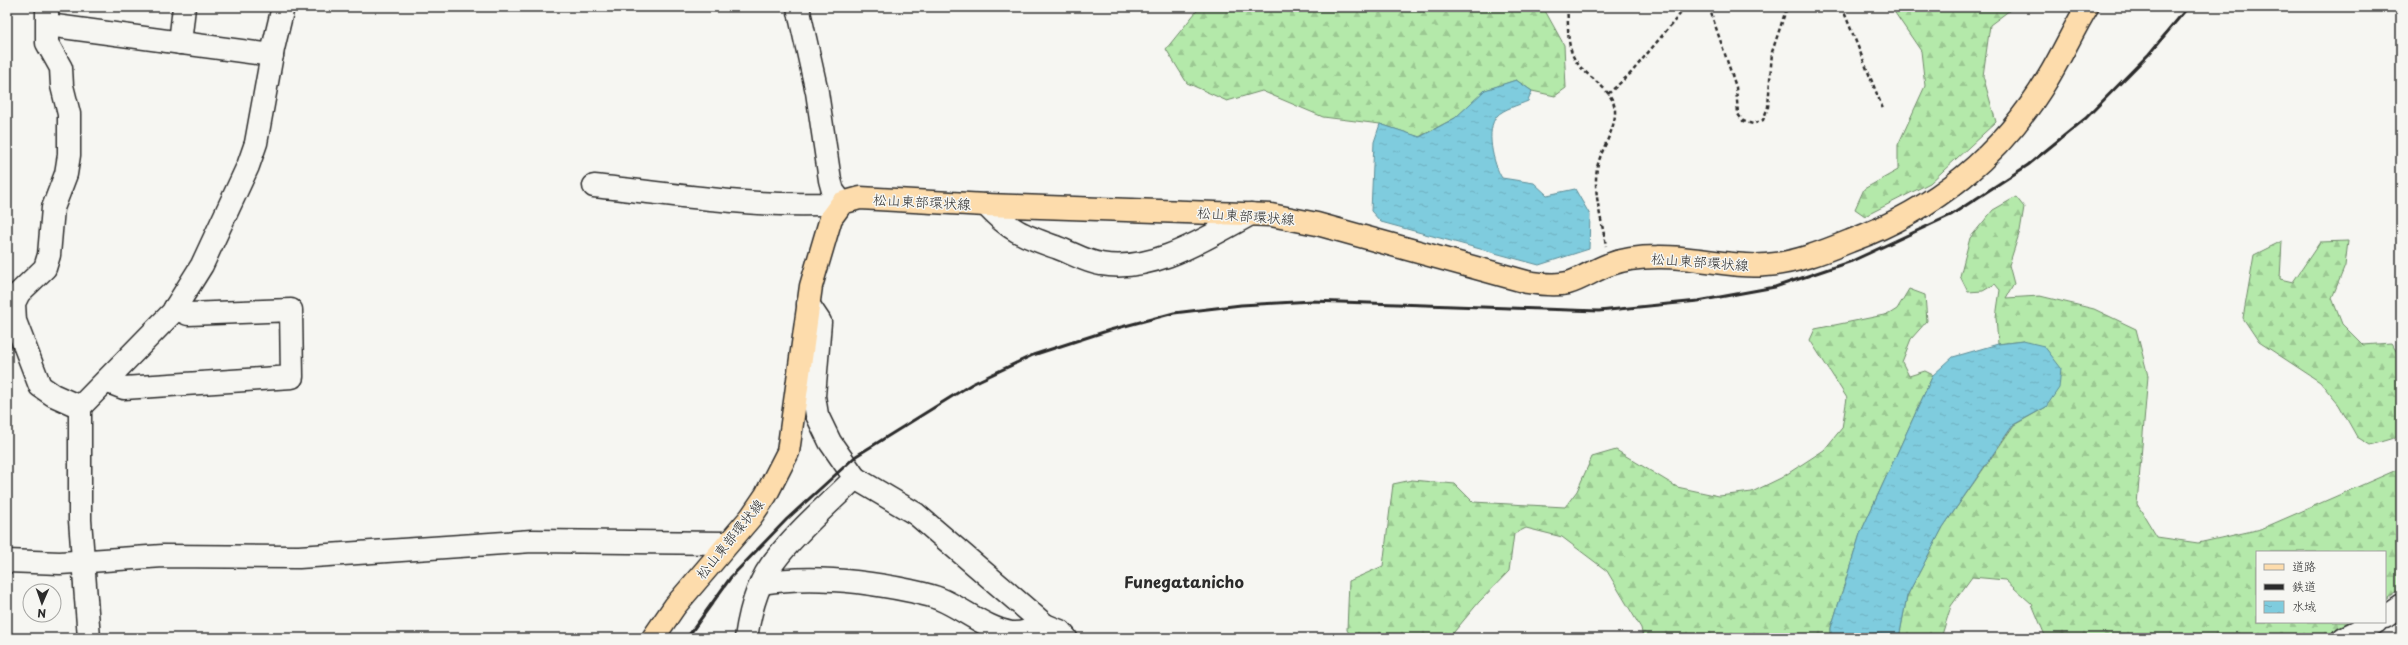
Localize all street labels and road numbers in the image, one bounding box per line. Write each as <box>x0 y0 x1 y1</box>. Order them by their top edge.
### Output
street label: 松山東部環状線 <box>873 188 972 215</box>
street label: 松山東部環状線 <box>1196 202 1296 229</box>
street label: 松山東部環状線 <box>1650 248 1750 275</box>
street label: 松山東部環状線 <box>691 494 769 583</box>

